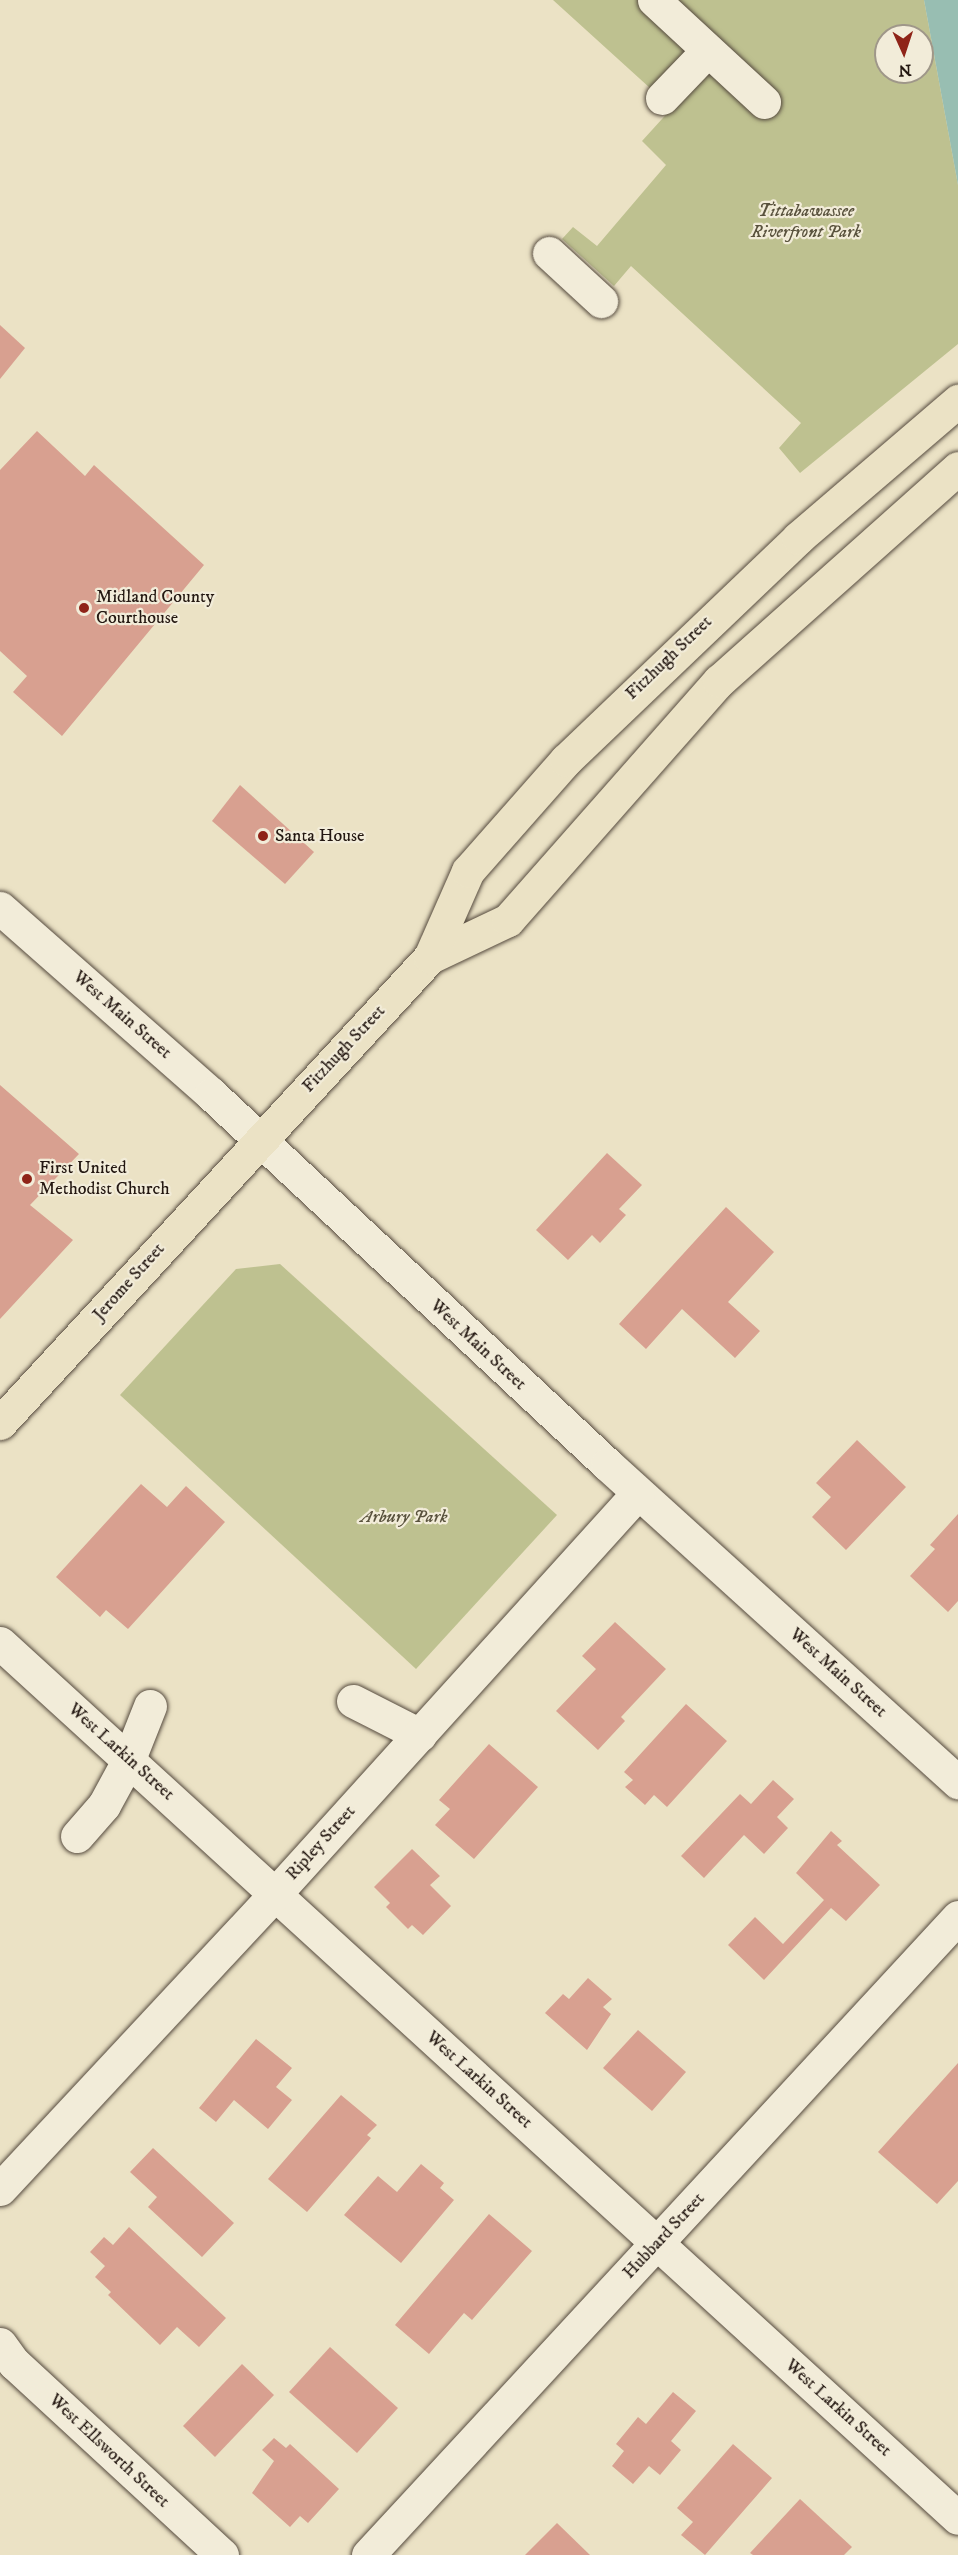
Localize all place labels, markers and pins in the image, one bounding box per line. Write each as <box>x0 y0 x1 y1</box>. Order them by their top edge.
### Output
place label: Midland County Courthouse <box>96 587 214 630</box>
marker: Midland County Courthouse <box>77 601 91 615</box>
place label: Santa House <box>275 825 364 847</box>
marker: Santa House <box>256 829 270 843</box>
place label: First United Methodist Church <box>39 1158 170 1200</box>
marker: First United Methodist Church <box>20 1172 34 1186</box>

